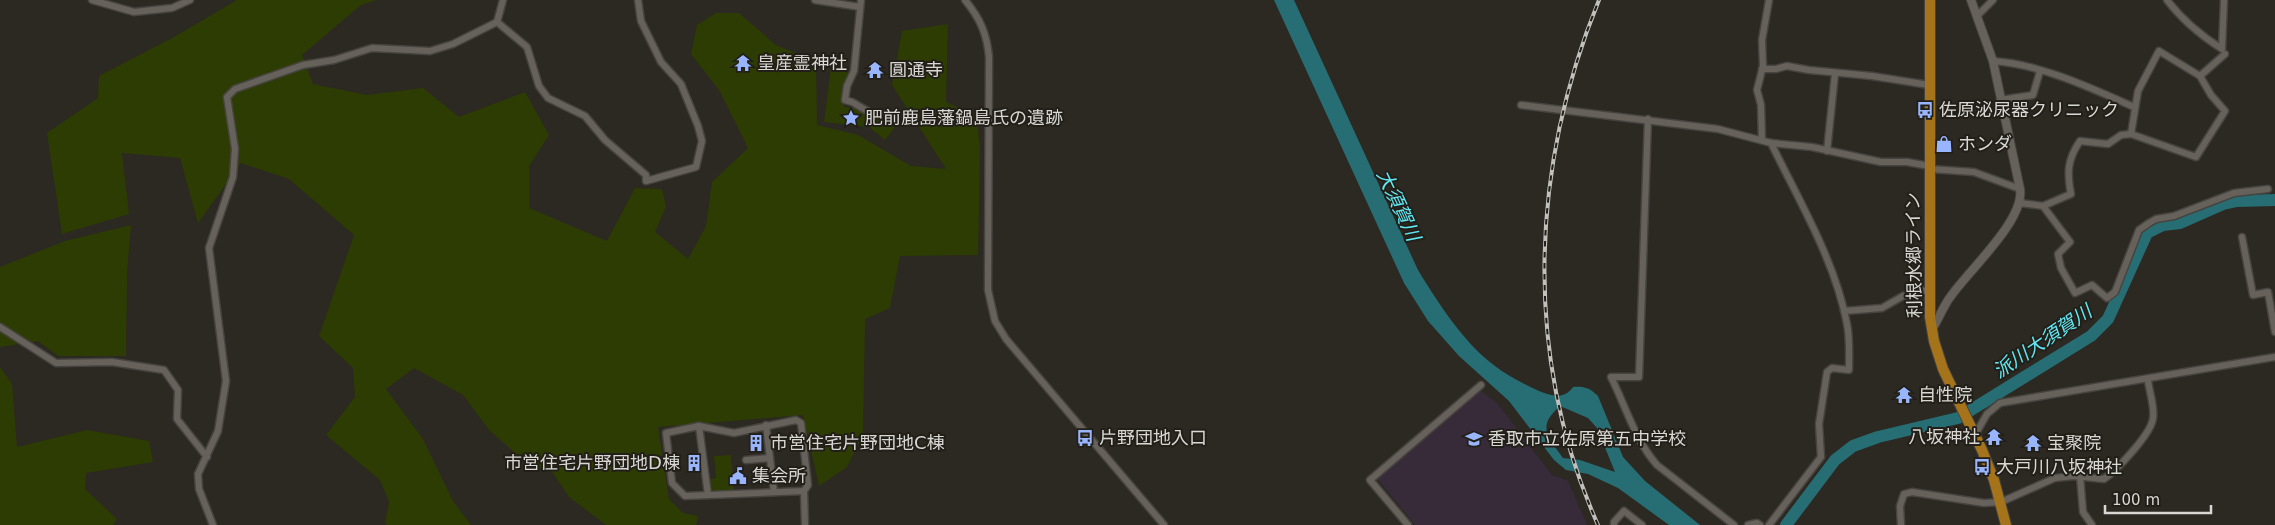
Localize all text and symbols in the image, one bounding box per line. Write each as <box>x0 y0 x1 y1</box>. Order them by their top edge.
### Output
place label: 皇産霊神社 <box>757 52 847 73</box>
temple icon: 皇産霊神社 <box>733 53 753 73</box>
place label: 圓通寺 <box>889 59 943 80</box>
temple icon: 圓通寺 <box>865 60 885 80</box>
place label: 佐原泌尿器クリニック <box>1939 99 2119 120</box>
bus stop icon: 佐原泌尿器クリニック <box>1915 100 1935 120</box>
place label: 肥前鹿島藩鍋島氏の遺跡 <box>865 107 1063 128</box>
place icon: 肥前鹿島藩鍋島氏の遺跡 <box>841 108 861 128</box>
place label: ホンダ <box>1958 133 2012 154</box>
shop icon: ホンダ <box>1934 134 1954 154</box>
water label: 大須賀川 <box>1373 166 1426 246</box>
street label: 利根水郷ライン <box>1902 192 1925 318</box>
water label: 派川大須賀川 <box>1989 299 2097 382</box>
place label: 自性院 <box>1918 384 1972 405</box>
temple icon: 自性院 <box>1894 385 1914 405</box>
place label: 八坂神社 <box>1908 426 1980 447</box>
place label: 片野団地入口 <box>1099 427 1207 448</box>
temple icon: 八坂神社 <box>1984 427 2004 447</box>
bus stop icon: 片野団地入口 <box>1075 428 1095 448</box>
place label: 香取市立佐原第五中学校 <box>1488 428 1686 449</box>
school or university icon: 香取市立佐原第五中学校 <box>1464 429 1484 449</box>
place label: 市営住宅片野団地C棟 <box>770 432 945 453</box>
place label: 宝聚院 <box>2047 432 2101 453</box>
building icon: 市営住宅片野団地C棟 <box>746 433 766 453</box>
temple icon: 宝聚院 <box>2023 433 2043 453</box>
place label: 市営住宅片野団地D棟 <box>504 452 680 473</box>
building icon: 市営住宅片野団地D棟 <box>684 453 704 473</box>
place label: 大戸川八坂神社 <box>1996 456 2122 477</box>
bus stop icon: 大戸川八坂神社 <box>1972 457 1992 477</box>
place label: 集会所 <box>752 465 806 486</box>
public building icon: 集会所 <box>728 466 748 486</box>
scale bar <box>2105 482 2211 514</box>
text: 100 m <box>2112 491 2160 509</box>

